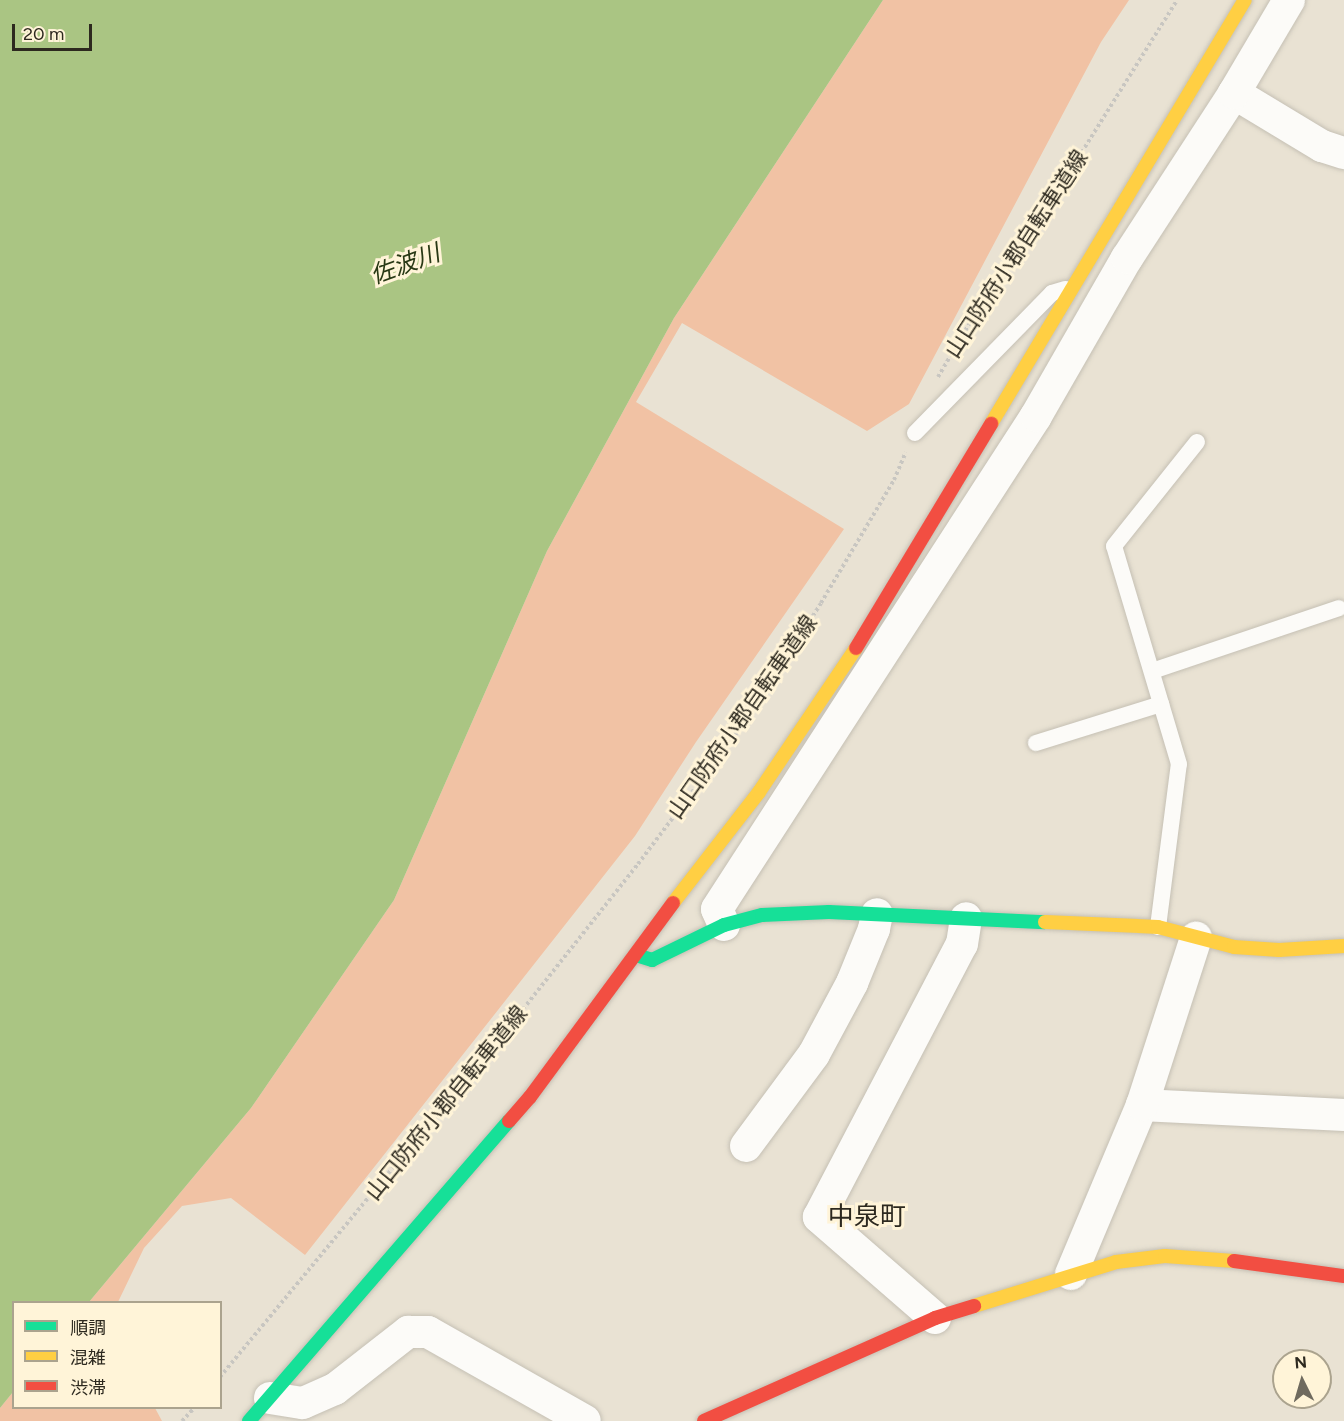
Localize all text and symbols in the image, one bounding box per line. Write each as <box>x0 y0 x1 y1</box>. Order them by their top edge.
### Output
scale bar <box>15 12 94 50</box>
text: 20 m <box>23 23 64 45</box>
street label: 山口防府小郡自転車道線 <box>939 145 1093 363</box>
water label: 佐波川 <box>366 238 444 290</box>
street label: 山口防府小郡自転車道線 <box>662 610 822 824</box>
street label: 山口防府小郡自転車道線 <box>360 1001 532 1205</box>
district label: 中泉町 <box>828 1201 906 1233</box>
legend <box>12 1301 222 1409</box>
text: 順調 <box>70 1317 106 1339</box>
text: 混雑 <box>70 1347 106 1369</box>
north arrow <box>1272 1349 1332 1409</box>
text: N <box>1294 1353 1308 1373</box>
text: 渋滞 <box>70 1377 106 1399</box>

